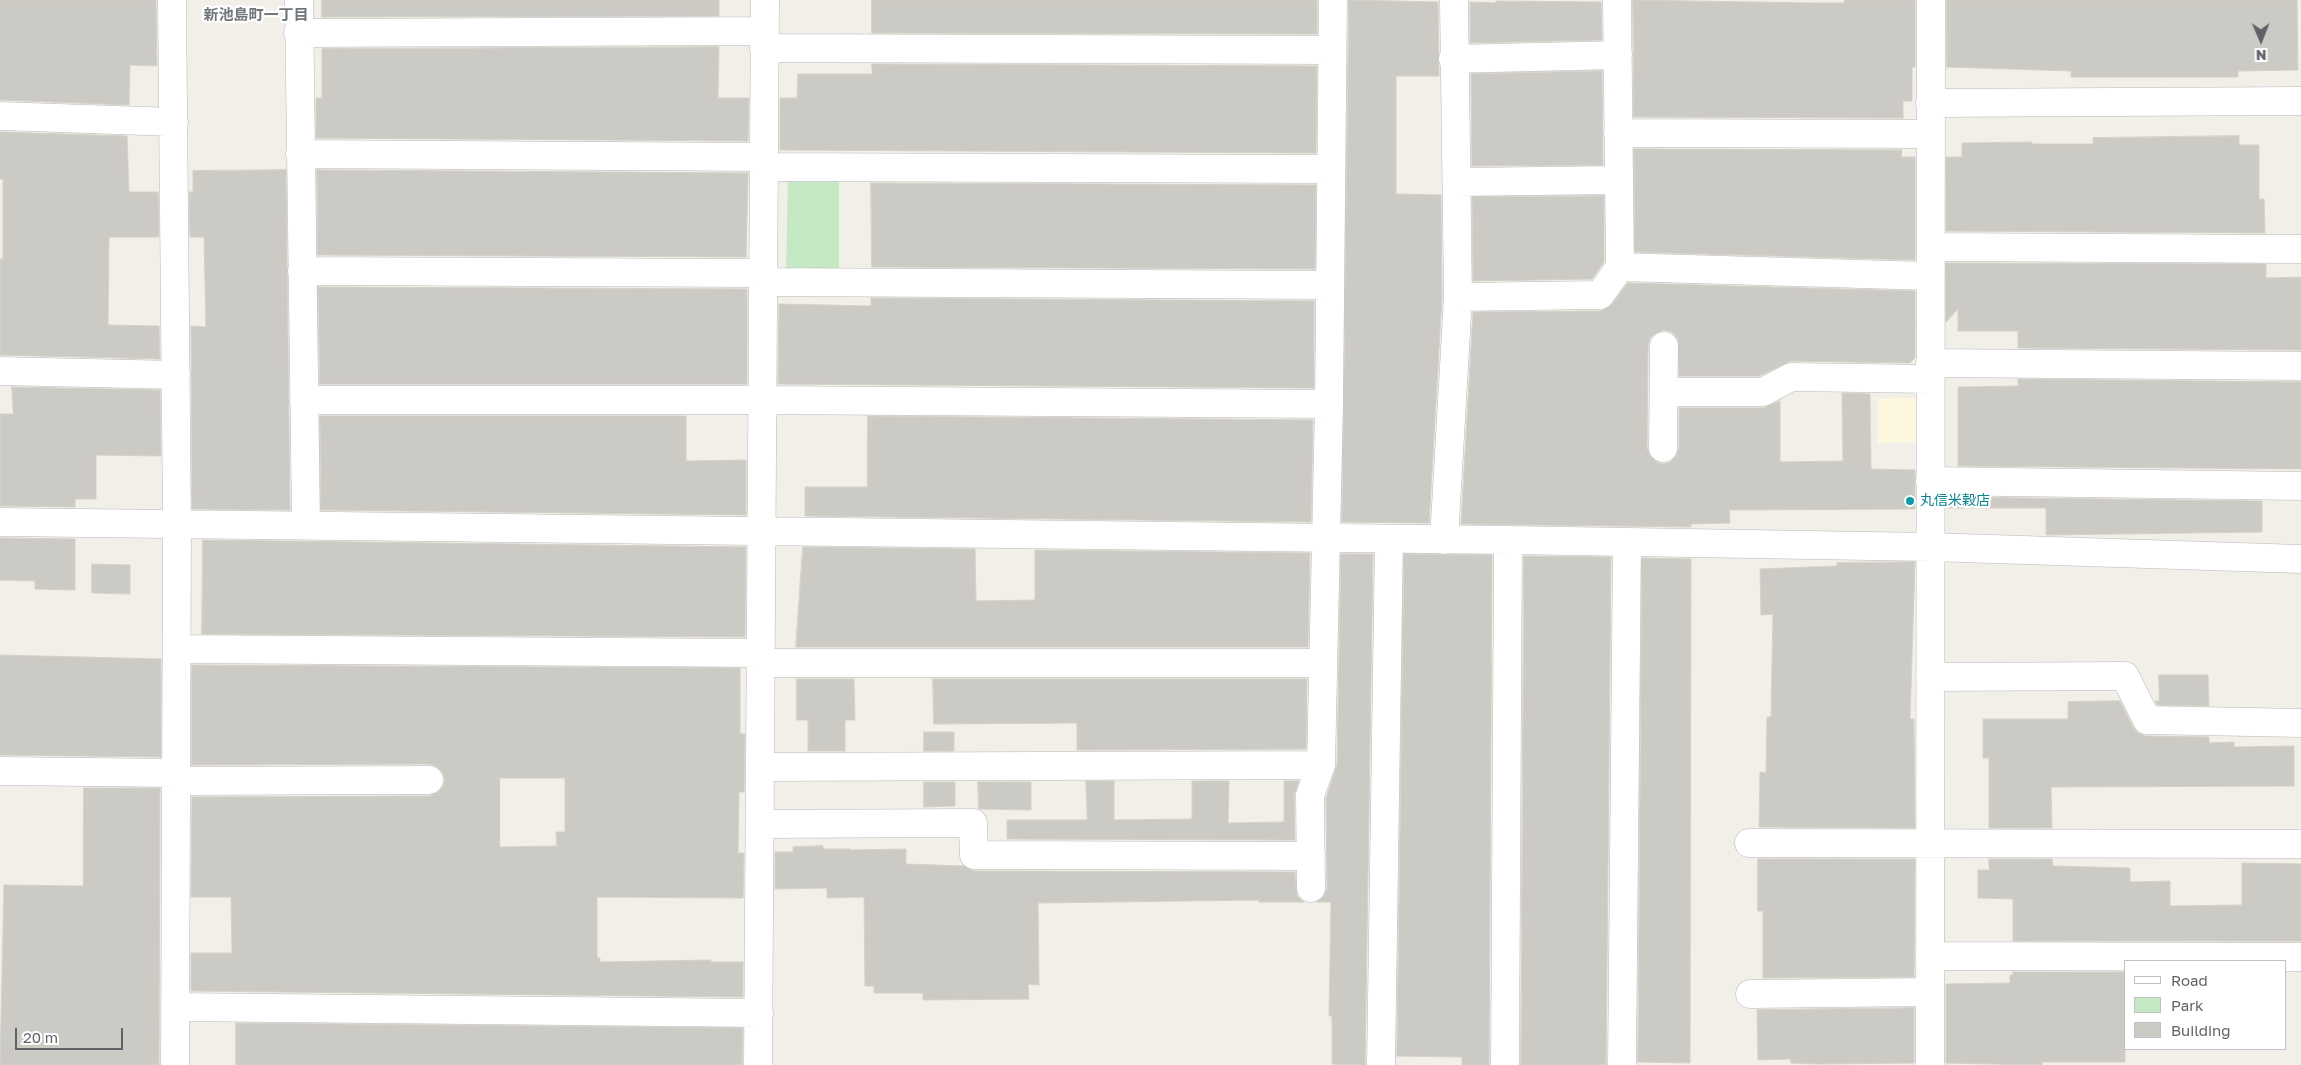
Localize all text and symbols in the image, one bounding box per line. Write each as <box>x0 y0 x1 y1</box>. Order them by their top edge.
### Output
district label: 新池島町一丁目 <box>204 6 308 24</box>
north arrow <box>2236 15 2286 65</box>
text: N <box>2256 47 2267 64</box>
place label: 丸信米穀店 <box>1920 493 1990 509</box>
marker: 丸信米穀店 <box>1904 495 1916 507</box>
legend <box>2124 960 2286 1050</box>
text: Road <box>2171 971 2208 989</box>
text: Park <box>2171 996 2203 1014</box>
scale bar <box>18 1018 125 1050</box>
text: Building <box>2171 1021 2231 1039</box>
text: 20 m <box>23 1028 58 1046</box>

